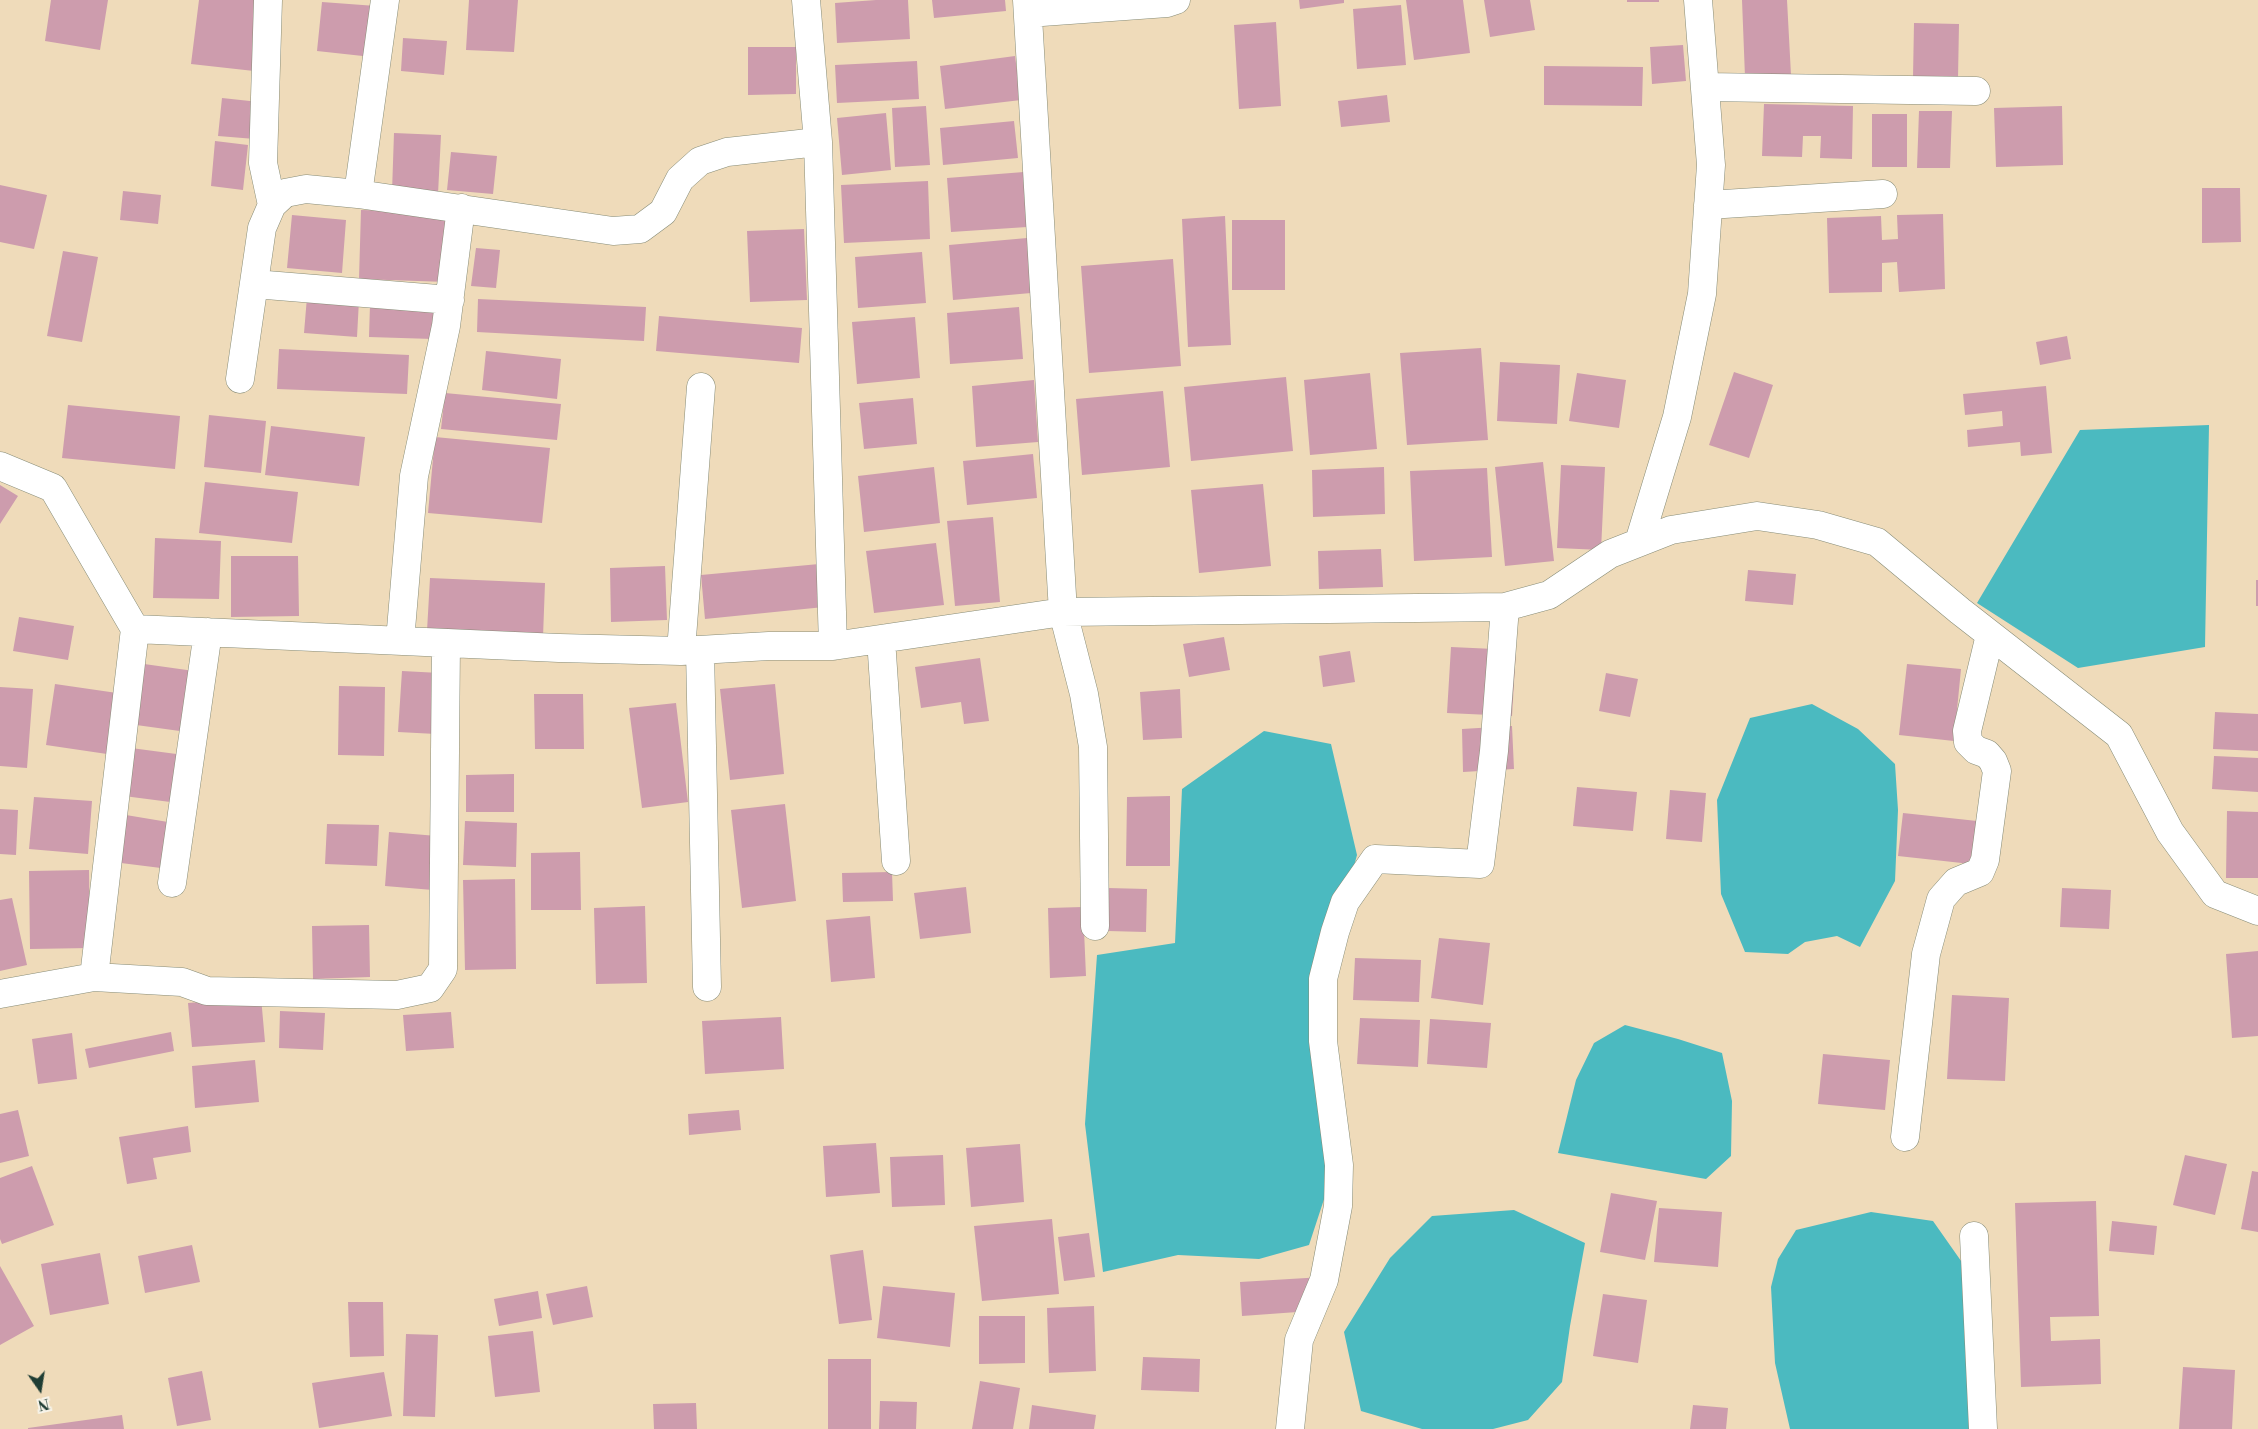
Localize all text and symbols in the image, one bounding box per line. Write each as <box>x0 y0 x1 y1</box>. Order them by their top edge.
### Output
north arrow <box>15 1364 65 1414</box>
text: N <box>36 1394 51 1414</box>

